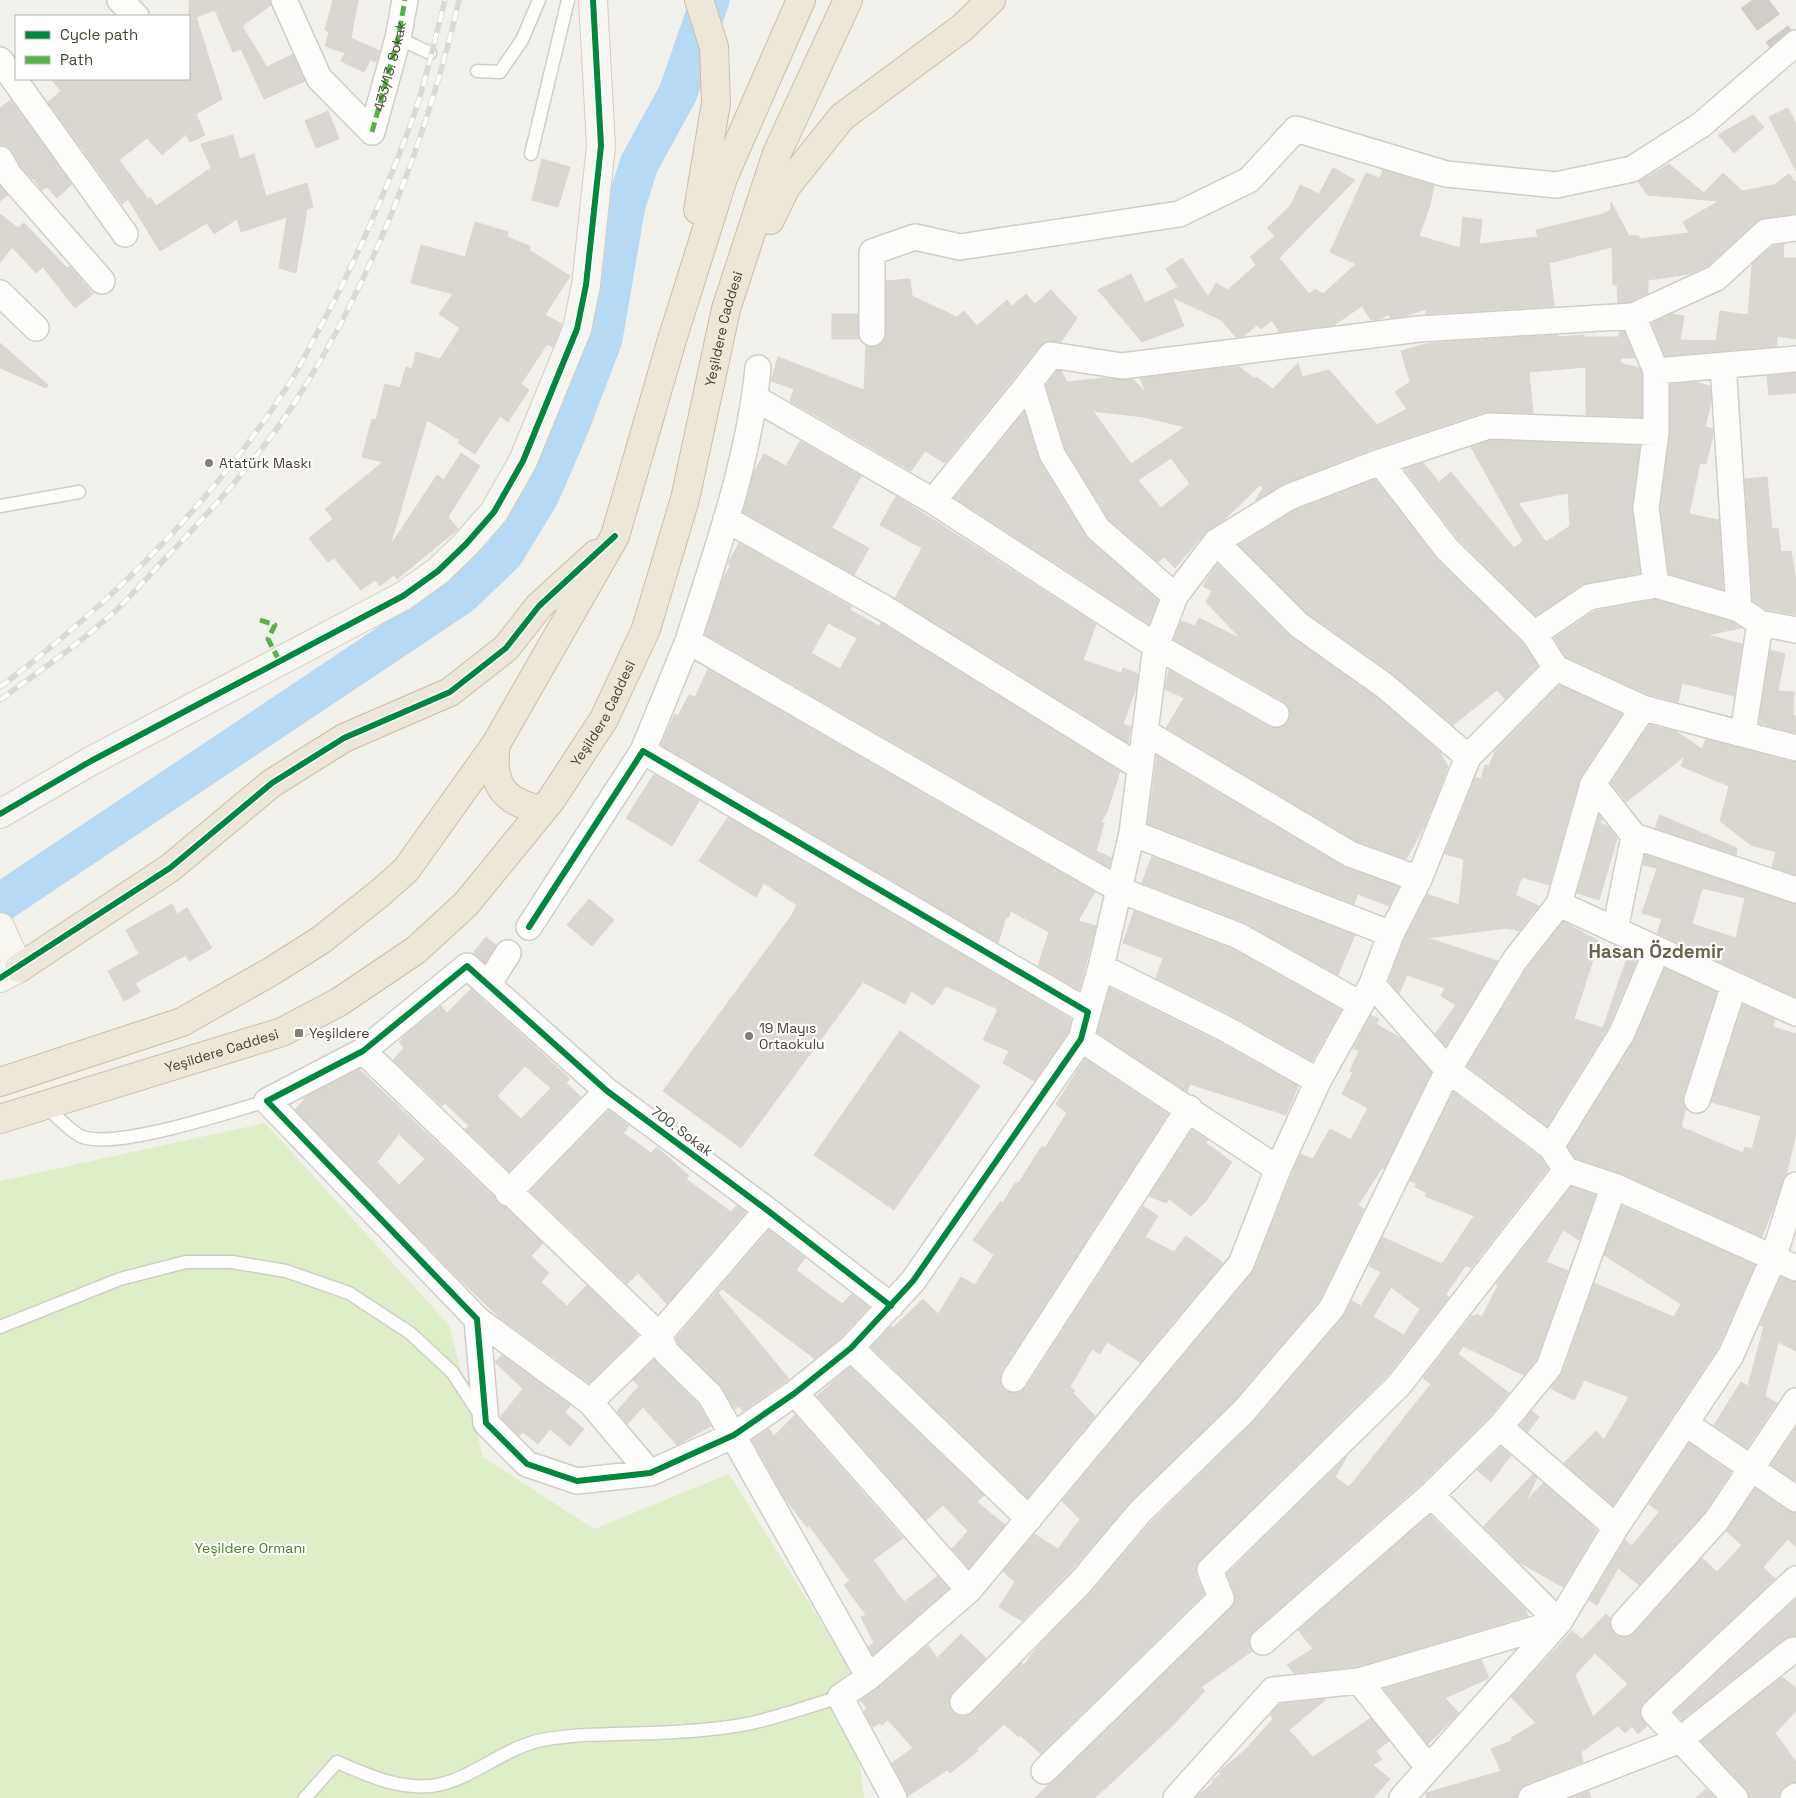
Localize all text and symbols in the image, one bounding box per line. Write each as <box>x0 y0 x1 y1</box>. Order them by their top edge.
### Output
legend <box>15 15 190 80</box>
street label: 433/13. Sokak <box>369 20 410 113</box>
text: Cycle path <box>60 25 138 44</box>
text: Path <box>60 50 93 69</box>
street label: Yeşildere Caddesi <box>701 269 747 388</box>
place label: Atatürk Maskı <box>219 454 311 472</box>
marker: Atatürk Maskı <box>203 457 215 469</box>
street label: Yeşildere Caddesi <box>567 658 639 770</box>
district label: Hasan Özdemir <box>1588 939 1724 964</box>
place label: 19 Mayıs Ortaokulu <box>759 1019 825 1053</box>
place label: Yeşildere <box>309 1024 369 1042</box>
street label: Yeşildere Caddesi <box>163 1025 281 1077</box>
marker: Yeşildere <box>293 1027 305 1039</box>
marker: 19 Mayıs Ortaokulu <box>743 1030 755 1042</box>
street label: 700. Sokak <box>648 1102 717 1160</box>
park label: Yeşildere Ormanı <box>195 1539 305 1557</box>

